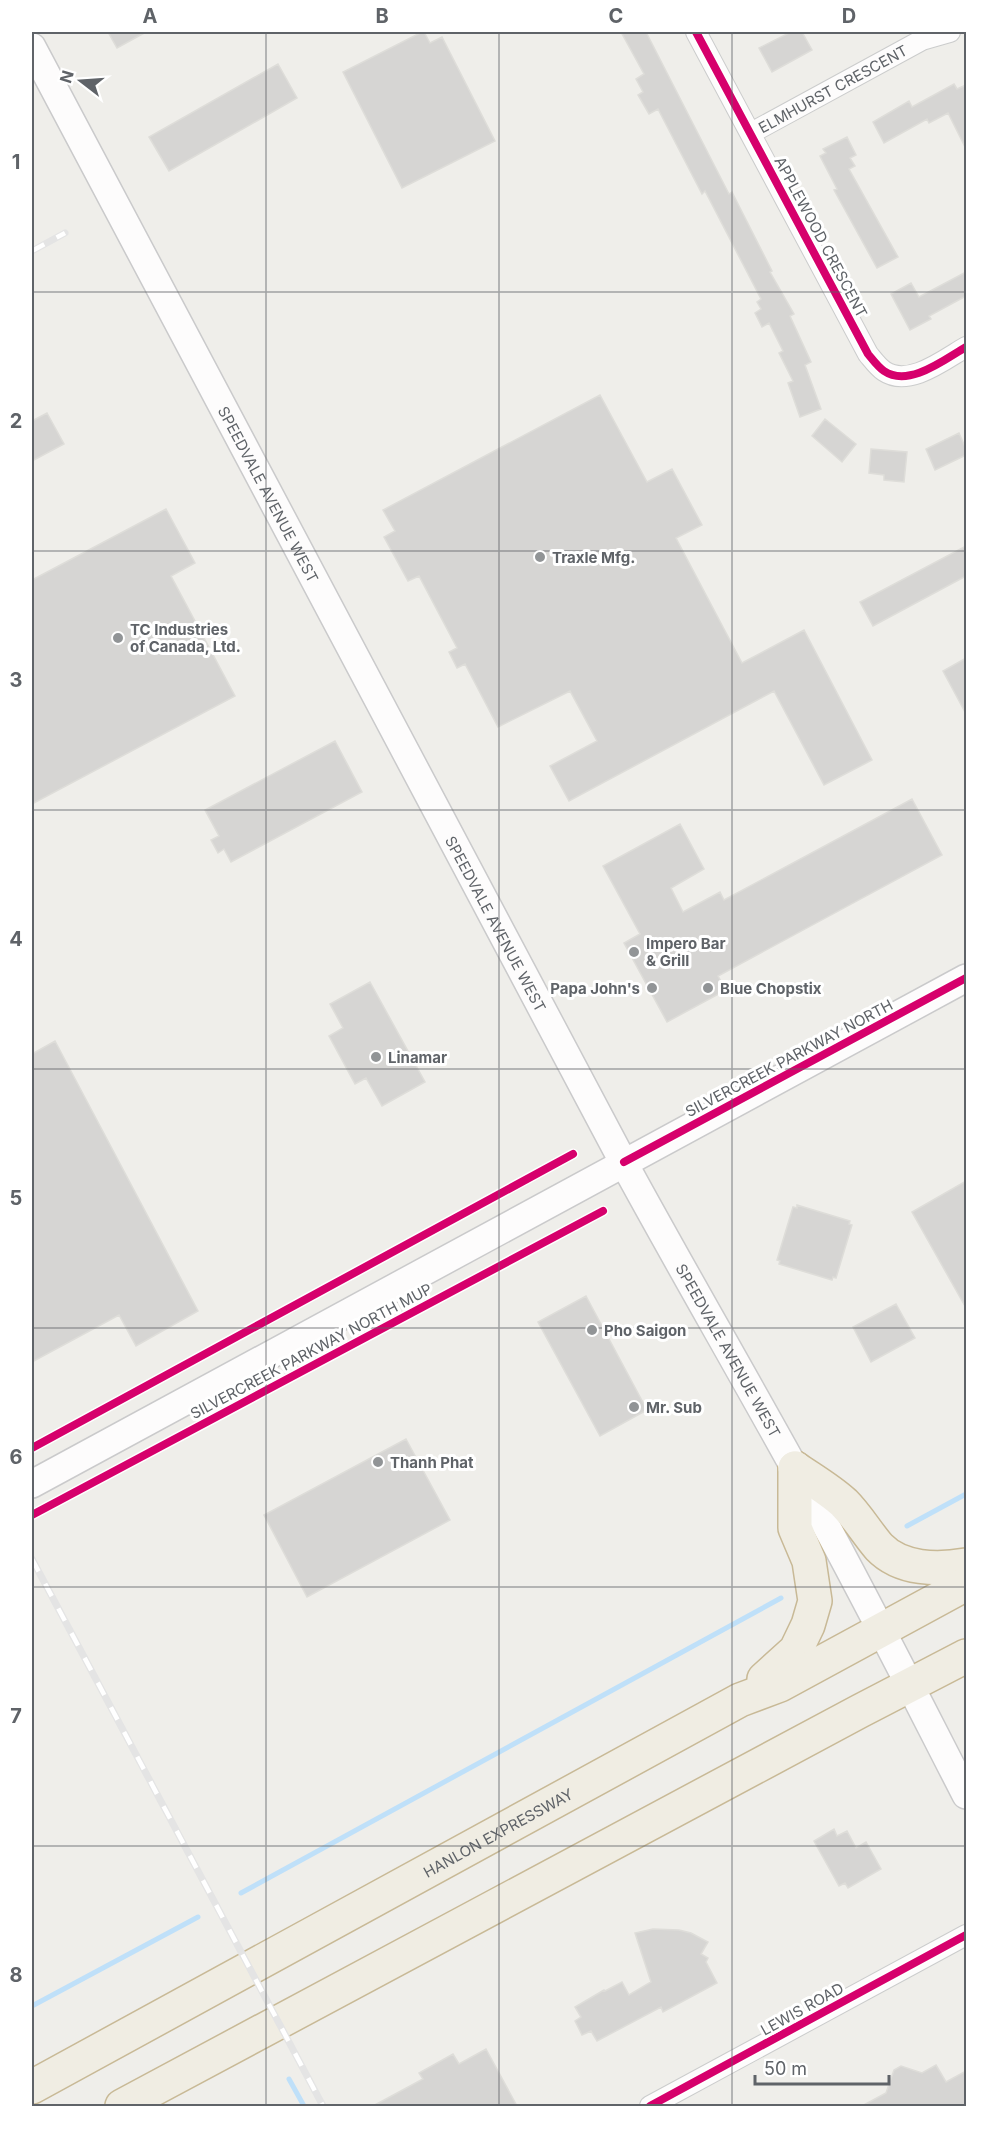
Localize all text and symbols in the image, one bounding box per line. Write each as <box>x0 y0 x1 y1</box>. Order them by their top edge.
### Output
text: A <box>143 4 158 28</box>
text: B <box>375 4 389 28</box>
text: C <box>609 4 623 28</box>
text: D <box>842 4 856 28</box>
street label: ELMHURST CRESCENT <box>755 40 911 137</box>
north arrow <box>51 51 111 111</box>
text: N <box>55 68 78 85</box>
text: 1 <box>12 150 20 174</box>
street label: APPLEWOOD CRESCENT <box>770 153 872 321</box>
street label: SPEEDVALE AVENUE WEST <box>214 403 323 586</box>
text: 2 <box>10 409 22 433</box>
place label: Traxle Mfg. <box>552 548 635 567</box>
marker: Traxle Mfg. <box>533 550 547 564</box>
place label: TC Industries of Canada, Ltd. <box>130 620 241 656</box>
marker: TC Industries of Canada, Ltd. <box>111 631 125 645</box>
text: 3 <box>10 668 22 692</box>
street label: SPEEDVALE AVENUE WEST <box>441 833 551 1015</box>
text: 4 <box>9 927 23 951</box>
place label: Impero Bar & Grill <box>646 934 726 970</box>
marker: Impero Bar & Grill <box>627 945 641 959</box>
place label: Papa John's <box>550 979 640 998</box>
place label: Blue Chopstix <box>720 979 822 998</box>
marker: Papa John's <box>645 981 659 995</box>
marker: Blue Chopstix <box>701 981 715 995</box>
street label: SILVERCREEK PARKWAY NORTH <box>682 995 896 1121</box>
place label: Linamar <box>388 1048 447 1067</box>
marker: Linamar <box>369 1050 383 1064</box>
text: 5 <box>10 1186 22 1210</box>
street label: SPEEDVALE AVENUE WEST <box>672 1260 785 1441</box>
street label: SILVERCREEK PARKWAY NORTH MUP <box>187 1279 435 1423</box>
place label: Pho Saigon <box>604 1321 686 1340</box>
marker: Pho Saigon <box>585 1323 599 1337</box>
place label: Mr. Sub <box>646 1398 702 1417</box>
marker: Mr. Sub <box>627 1400 641 1414</box>
text: 6 <box>10 1445 23 1469</box>
place label: Thanh Phat <box>390 1453 474 1472</box>
marker: Thanh Phat <box>371 1455 385 1469</box>
text: 7 <box>10 1704 22 1728</box>
street label: HANLON EXPRESSWAY <box>420 1784 576 1881</box>
text: 8 <box>9 1963 23 1987</box>
street label: LEWIS ROAD <box>757 1978 847 2040</box>
scale bar <box>755 2048 888 2086</box>
text: 50 m <box>764 2058 807 2079</box>

